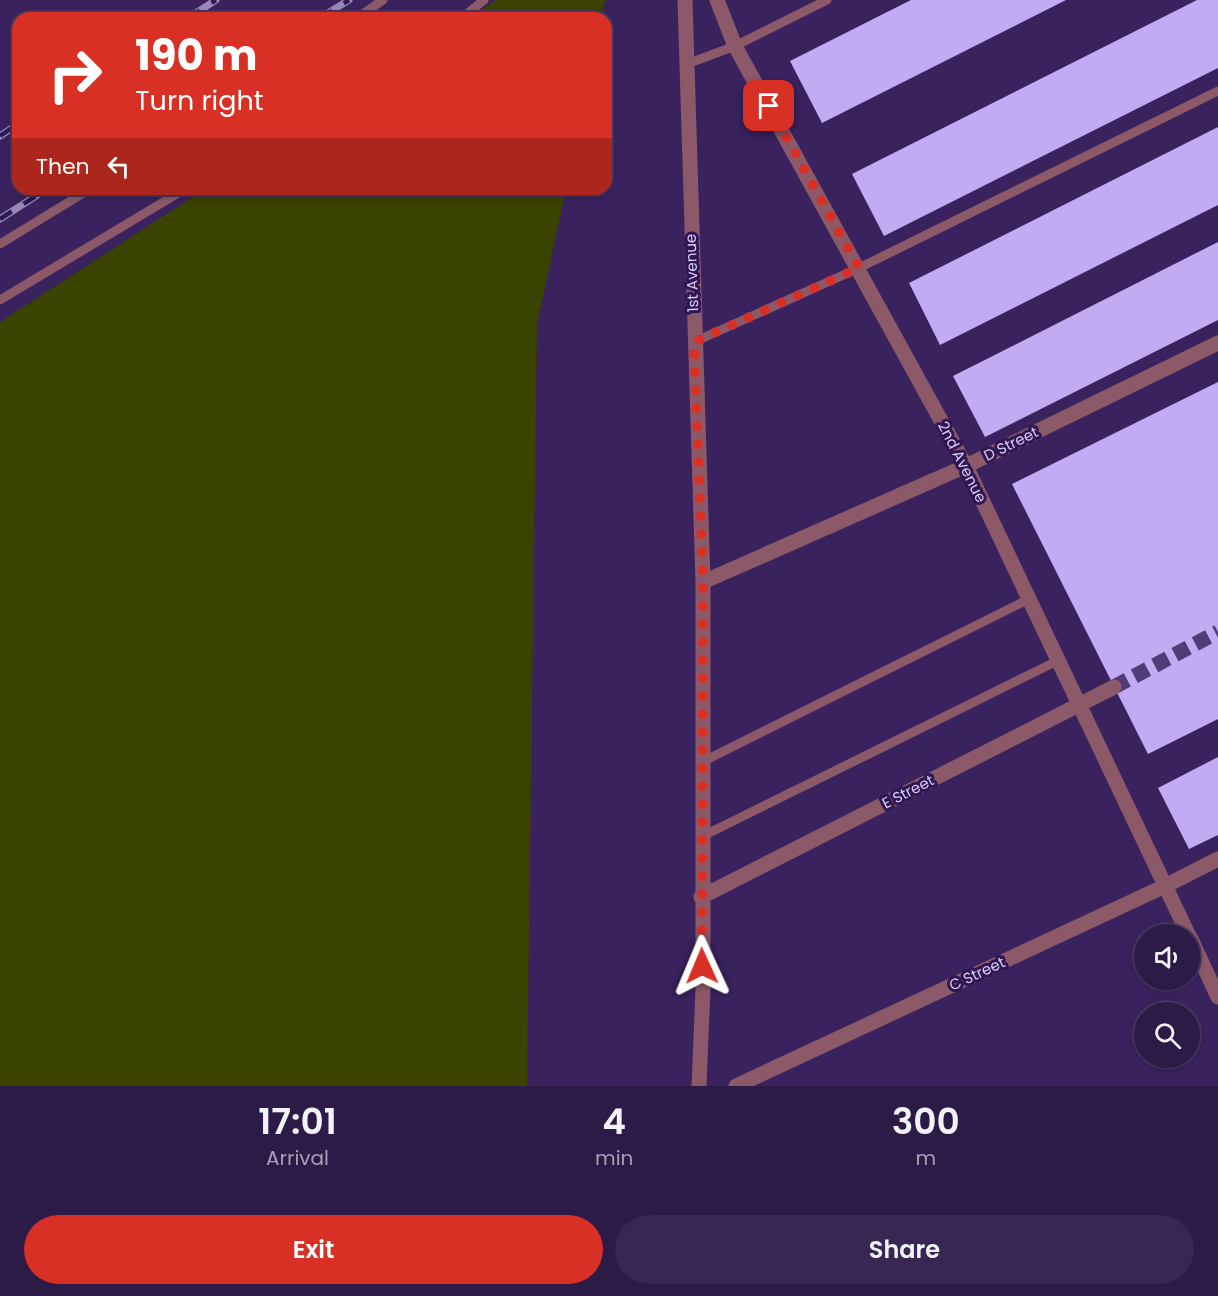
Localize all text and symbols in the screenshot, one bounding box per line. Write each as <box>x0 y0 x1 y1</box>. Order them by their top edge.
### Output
text: 190 m <box>135 26 257 85</box>
icon: right <box>36 36 114 114</box>
pin <box>743 80 794 131</box>
text: Turn right <box>135 82 264 119</box>
icon: arrive <box>752 89 785 122</box>
icon: left <box>102 150 135 183</box>
text: Then <box>36 151 90 182</box>
street label: 1st Avenue <box>680 233 703 313</box>
street label: 2nd Avenue <box>933 417 992 506</box>
street label: D Street <box>980 421 1042 466</box>
street label: E Street <box>878 770 937 814</box>
map controls <box>1134 924 1200 1068</box>
button: sound <box>1134 924 1200 990</box>
position arrow <box>670 934 734 998</box>
street label: C Street <box>945 951 1008 996</box>
button: search <box>1134 1002 1200 1068</box>
text: 17:01 <box>258 1096 337 1147</box>
text: 4 <box>602 1096 626 1147</box>
text: 300 <box>892 1096 960 1147</box>
text: Arrival <box>266 1144 329 1172</box>
text: min <box>595 1144 633 1172</box>
text: m <box>915 1144 936 1172</box>
button: Exit <box>24 1215 603 1284</box>
button: Share <box>615 1215 1194 1284</box>

